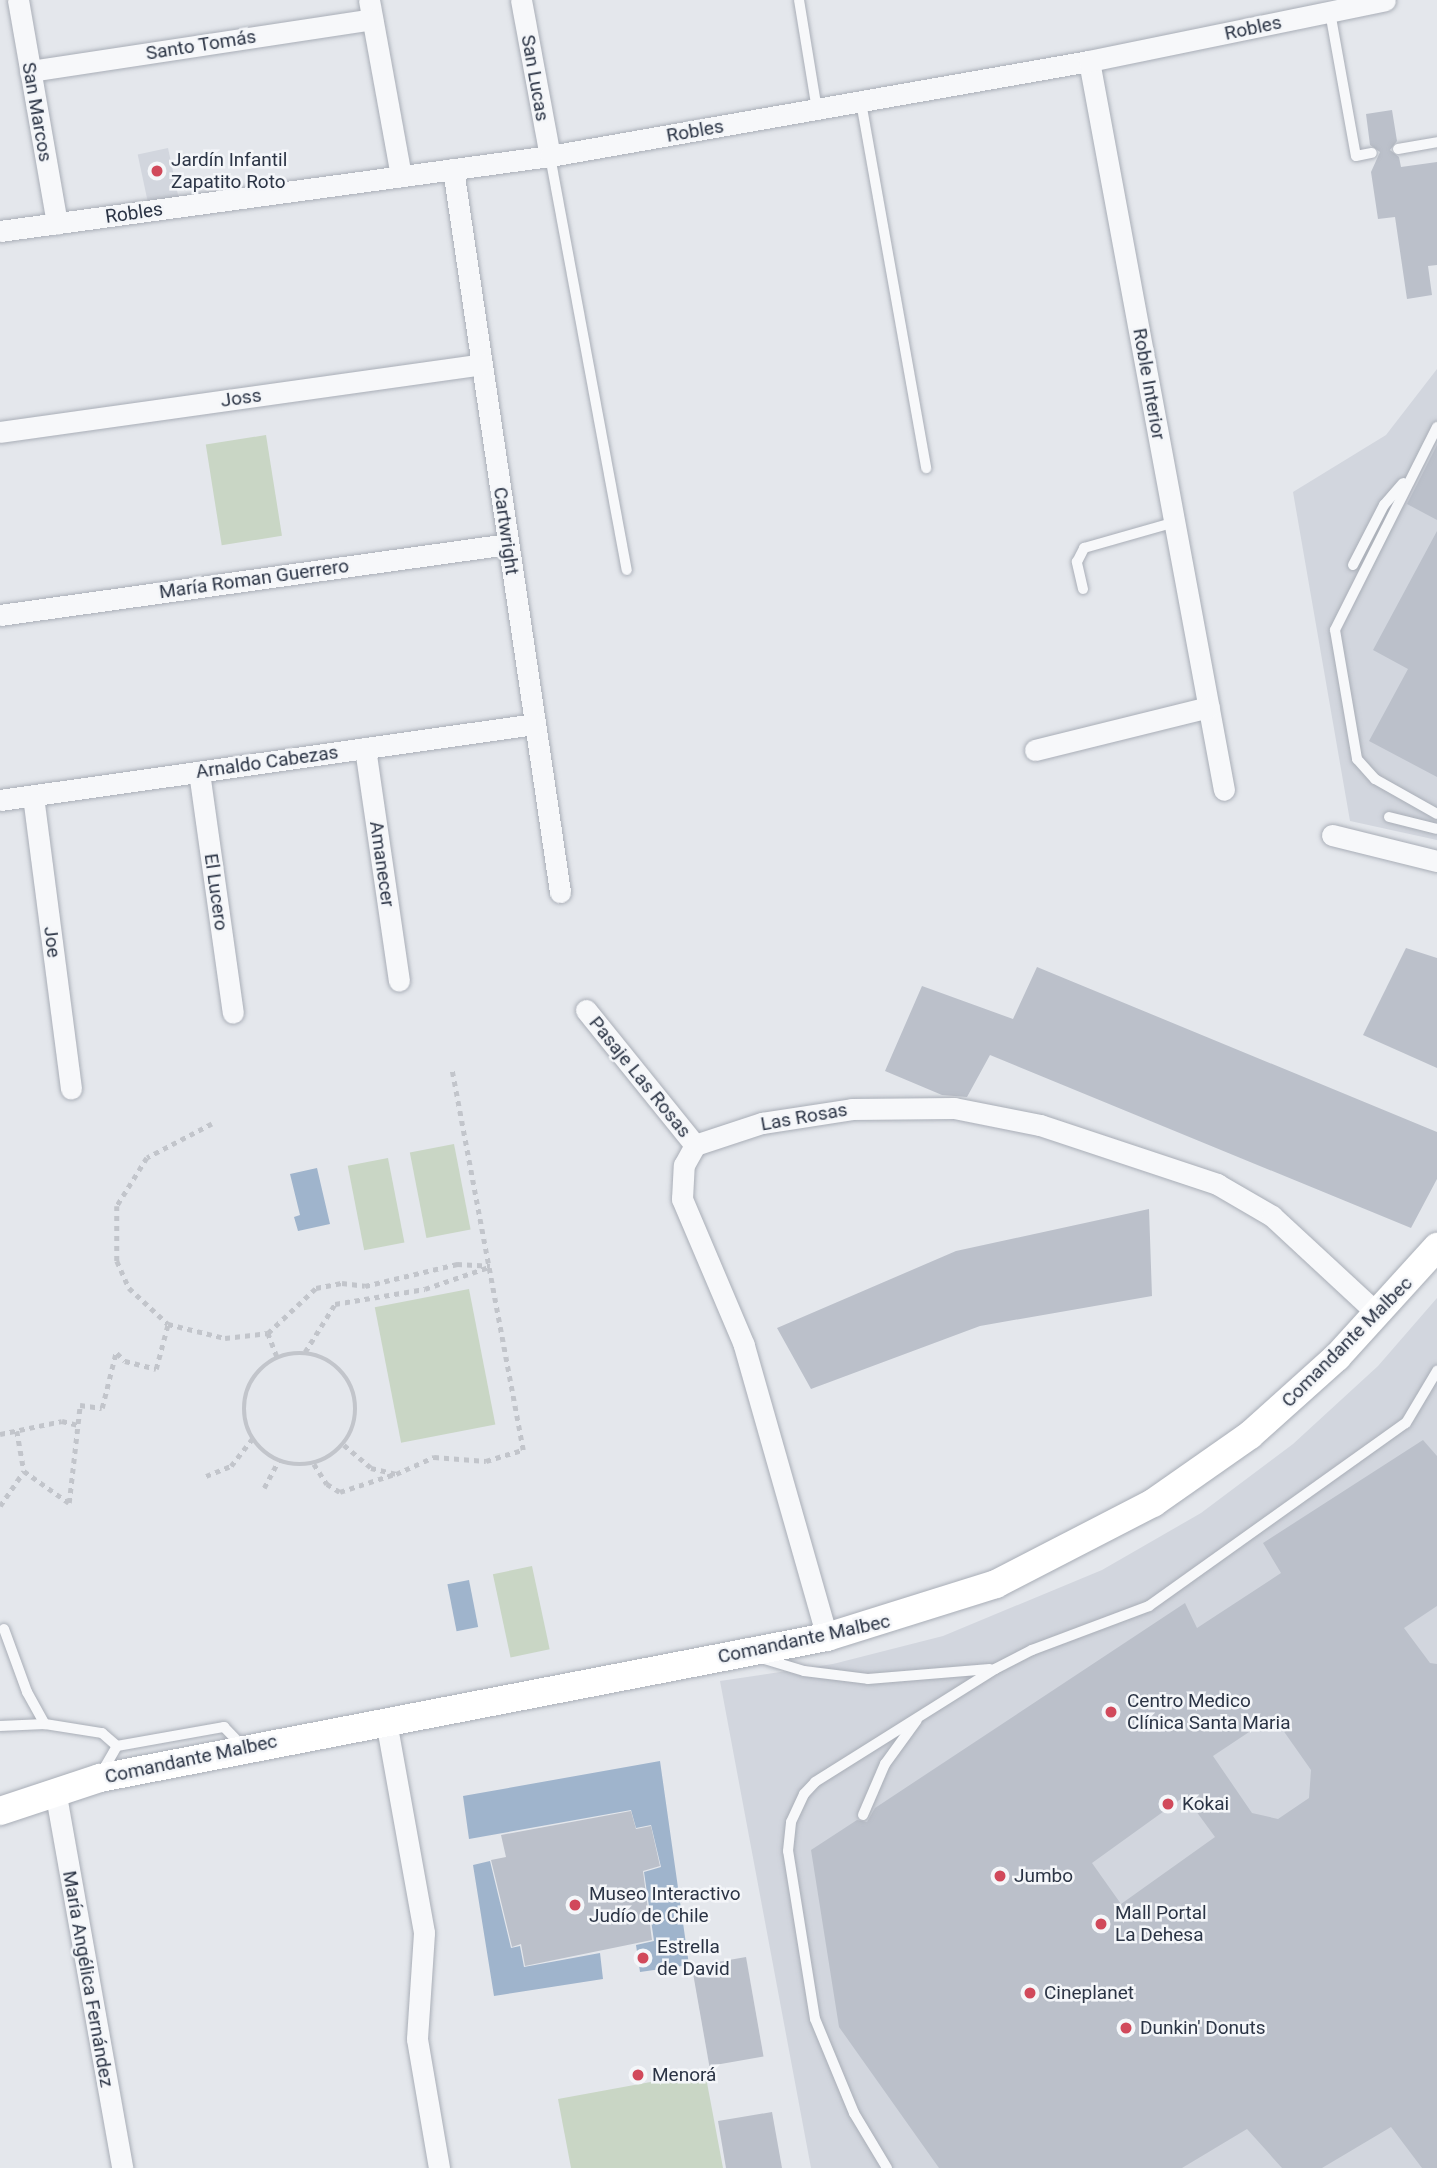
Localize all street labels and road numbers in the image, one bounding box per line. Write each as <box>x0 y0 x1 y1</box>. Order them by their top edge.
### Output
street label: Robles <box>1222 11 1284 45</box>
street label: Santo Tomás <box>144 25 258 65</box>
street label: San Lucas <box>516 33 554 123</box>
street label: San Marcos <box>17 60 57 164</box>
street label: Robles <box>665 115 725 147</box>
street label: Robles <box>104 198 164 228</box>
street label: Roble Interior <box>1128 326 1170 442</box>
street label: Joss <box>219 384 263 412</box>
street label: Cartwright <box>489 486 523 576</box>
street label: María Roman Guerrero <box>158 554 350 604</box>
street label: Arnaldo Cabezas <box>194 741 340 783</box>
street label: Amanecer <box>365 820 399 908</box>
street label: El Lucero <box>199 852 233 932</box>
street label: Joe <box>39 925 65 959</box>
street label: Pasaje Las Rosas <box>584 1012 696 1142</box>
street label: Las Rosas <box>759 1098 849 1136</box>
street label: Comandante Malbec <box>1277 1272 1417 1412</box>
street label: Comandante Malbec <box>716 1610 892 1668</box>
street label: Comandante Malbec <box>103 1730 279 1788</box>
street label: María Angélica Fernández <box>58 1869 118 2089</box>

